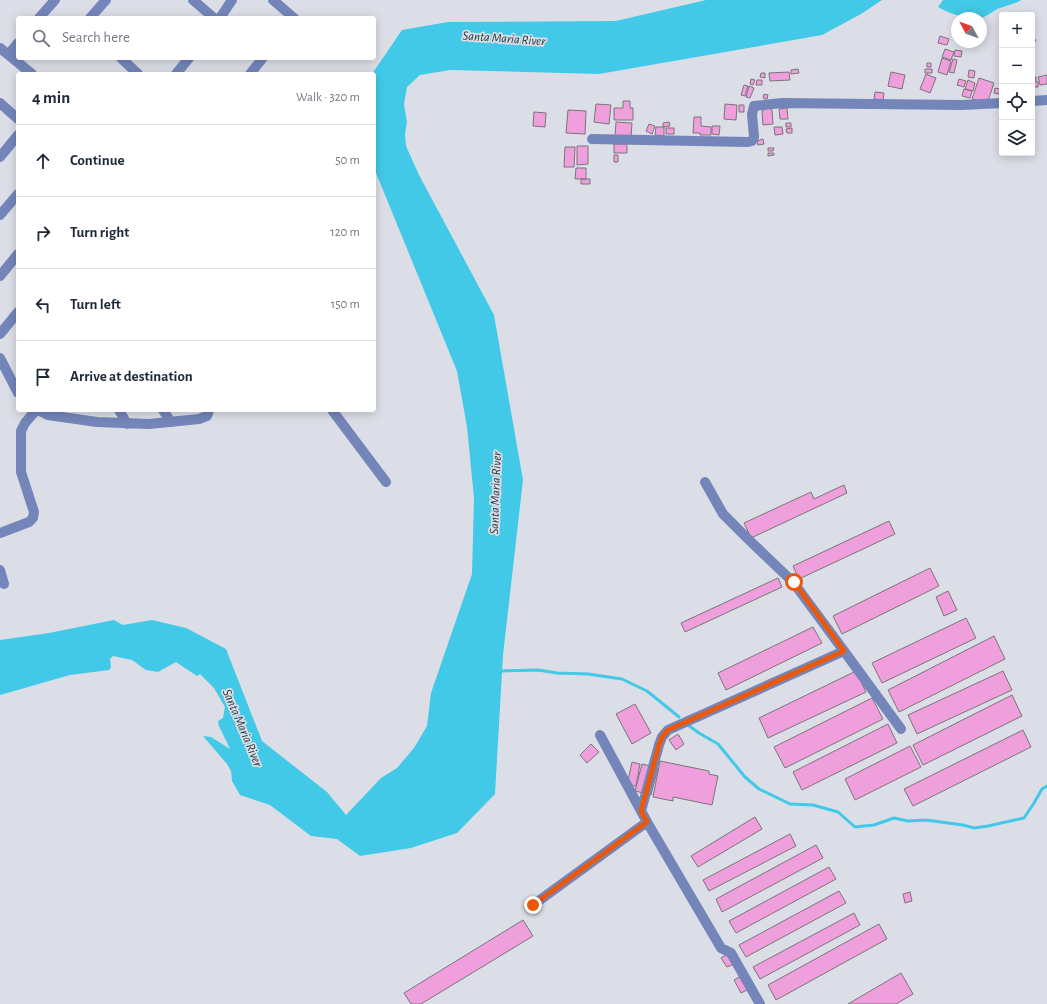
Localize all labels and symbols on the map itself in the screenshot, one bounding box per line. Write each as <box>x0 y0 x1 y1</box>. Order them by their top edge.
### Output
north arrow <box>951 12 987 48</box>
water label: Santa Maria River <box>462 30 547 48</box>
water label: Santa Maria River <box>488 451 504 535</box>
route start <box>785 573 803 591</box>
water label: Santa Maria River <box>220 687 264 769</box>
route end <box>524 896 542 914</box>

